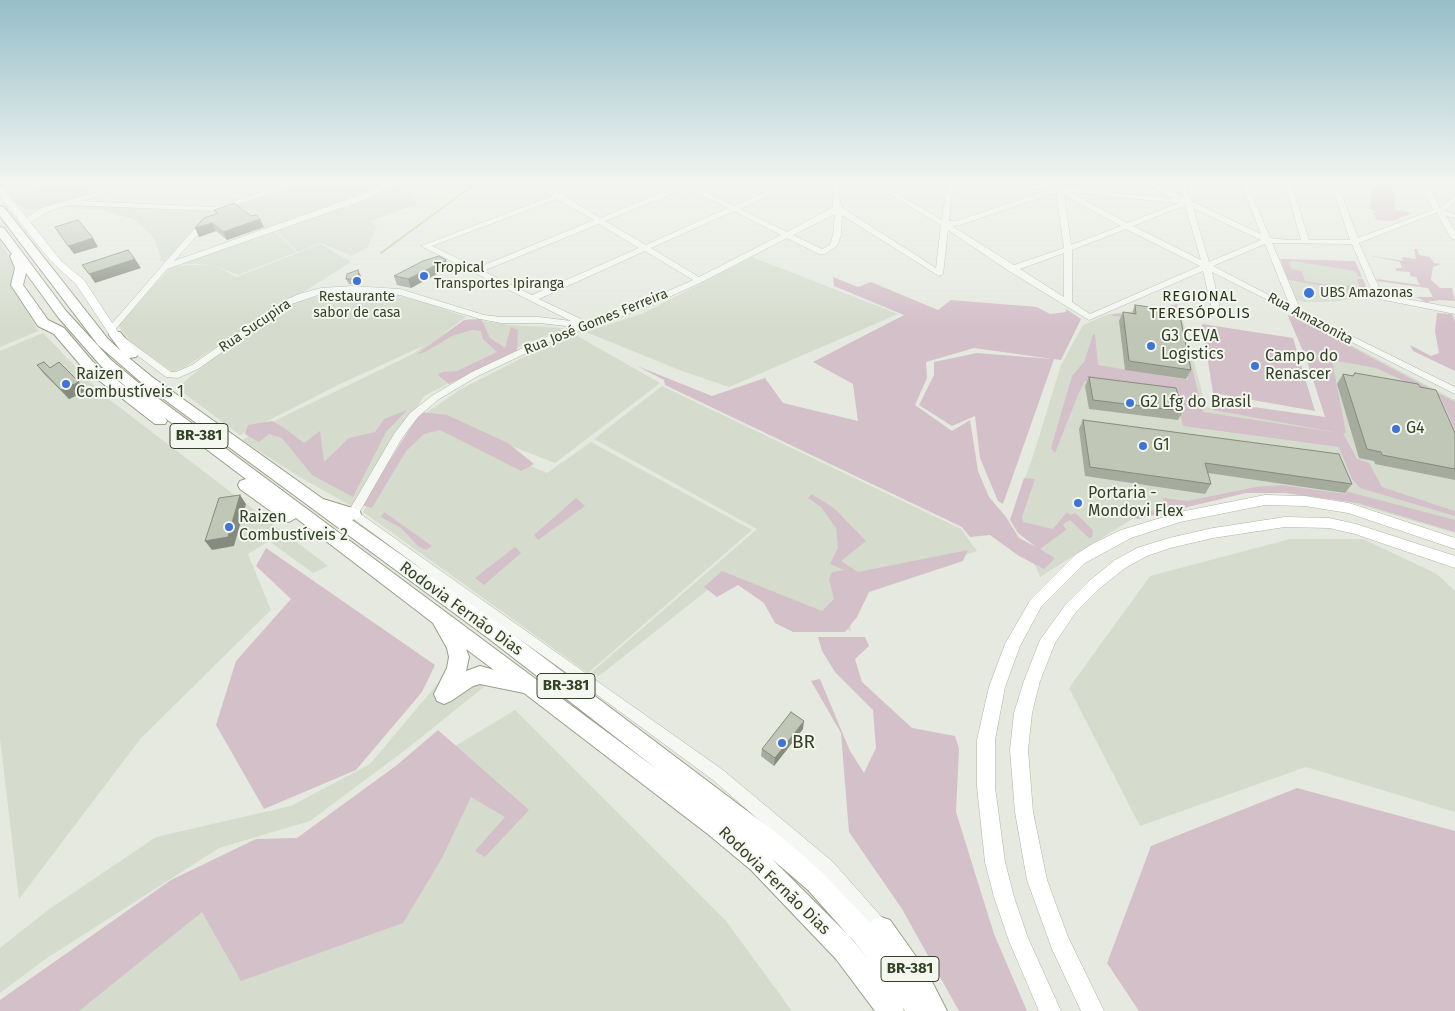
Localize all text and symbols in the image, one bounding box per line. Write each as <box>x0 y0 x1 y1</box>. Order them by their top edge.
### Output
place label: Tropical Transportes Ipiranga <box>434 260 564 292</box>
marker: Tropical Transportes Ipiranga <box>418 270 430 282</box>
marker: Restaurante sabor de casa <box>351 275 363 287</box>
street label: Rua José Gomes Ferreira <box>522 285 670 359</box>
place label: UBS Amazonas <box>1320 285 1413 301</box>
marker: UBS Amazonas <box>1302 286 1316 300</box>
district label: REGIONAL TERESÓPOLIS <box>1148 288 1252 323</box>
place label: Restaurante sabor de casa <box>313 289 401 322</box>
street label: Rua Amazonita <box>1264 289 1356 349</box>
street label: Rua Sucupira <box>216 296 294 356</box>
place label: G3 CEVA Logistics <box>1161 327 1224 365</box>
marker: G3 CEVA Logistics <box>1145 340 1157 352</box>
place label: Campo do Renascer <box>1265 347 1338 385</box>
marker: Campo do Renascer <box>1249 360 1261 372</box>
place label: Raizen Combustíveis 1 <box>76 365 184 403</box>
marker: Raizen Combustíveis 1 <box>60 378 72 390</box>
place label: G2 Lfg do Brasil <box>1140 393 1251 413</box>
marker: G2 Lfg do Brasil <box>1124 397 1136 409</box>
place label: G4 <box>1406 419 1425 439</box>
marker: G4 <box>1390 423 1402 435</box>
road number: BR-381 <box>170 424 228 448</box>
place label: G1 <box>1153 436 1170 456</box>
marker: G1 <box>1137 440 1149 452</box>
place label: Portaria - Mondovi Flex <box>1088 484 1183 522</box>
marker: Portaria - Mondovi Flex <box>1072 497 1084 509</box>
place label: Raizen Combustíveis 2 <box>239 508 348 546</box>
marker: Raizen Combustíveis 2 <box>223 521 235 533</box>
street label: Rodovia Fernão Dias <box>396 558 526 660</box>
road number: BR-381 <box>537 674 595 698</box>
place label: BR <box>792 732 815 754</box>
marker: BR <box>776 737 788 749</box>
street label: Rodovia Fernão Dias <box>714 823 834 939</box>
road number: BR-381 <box>881 956 939 982</box>

